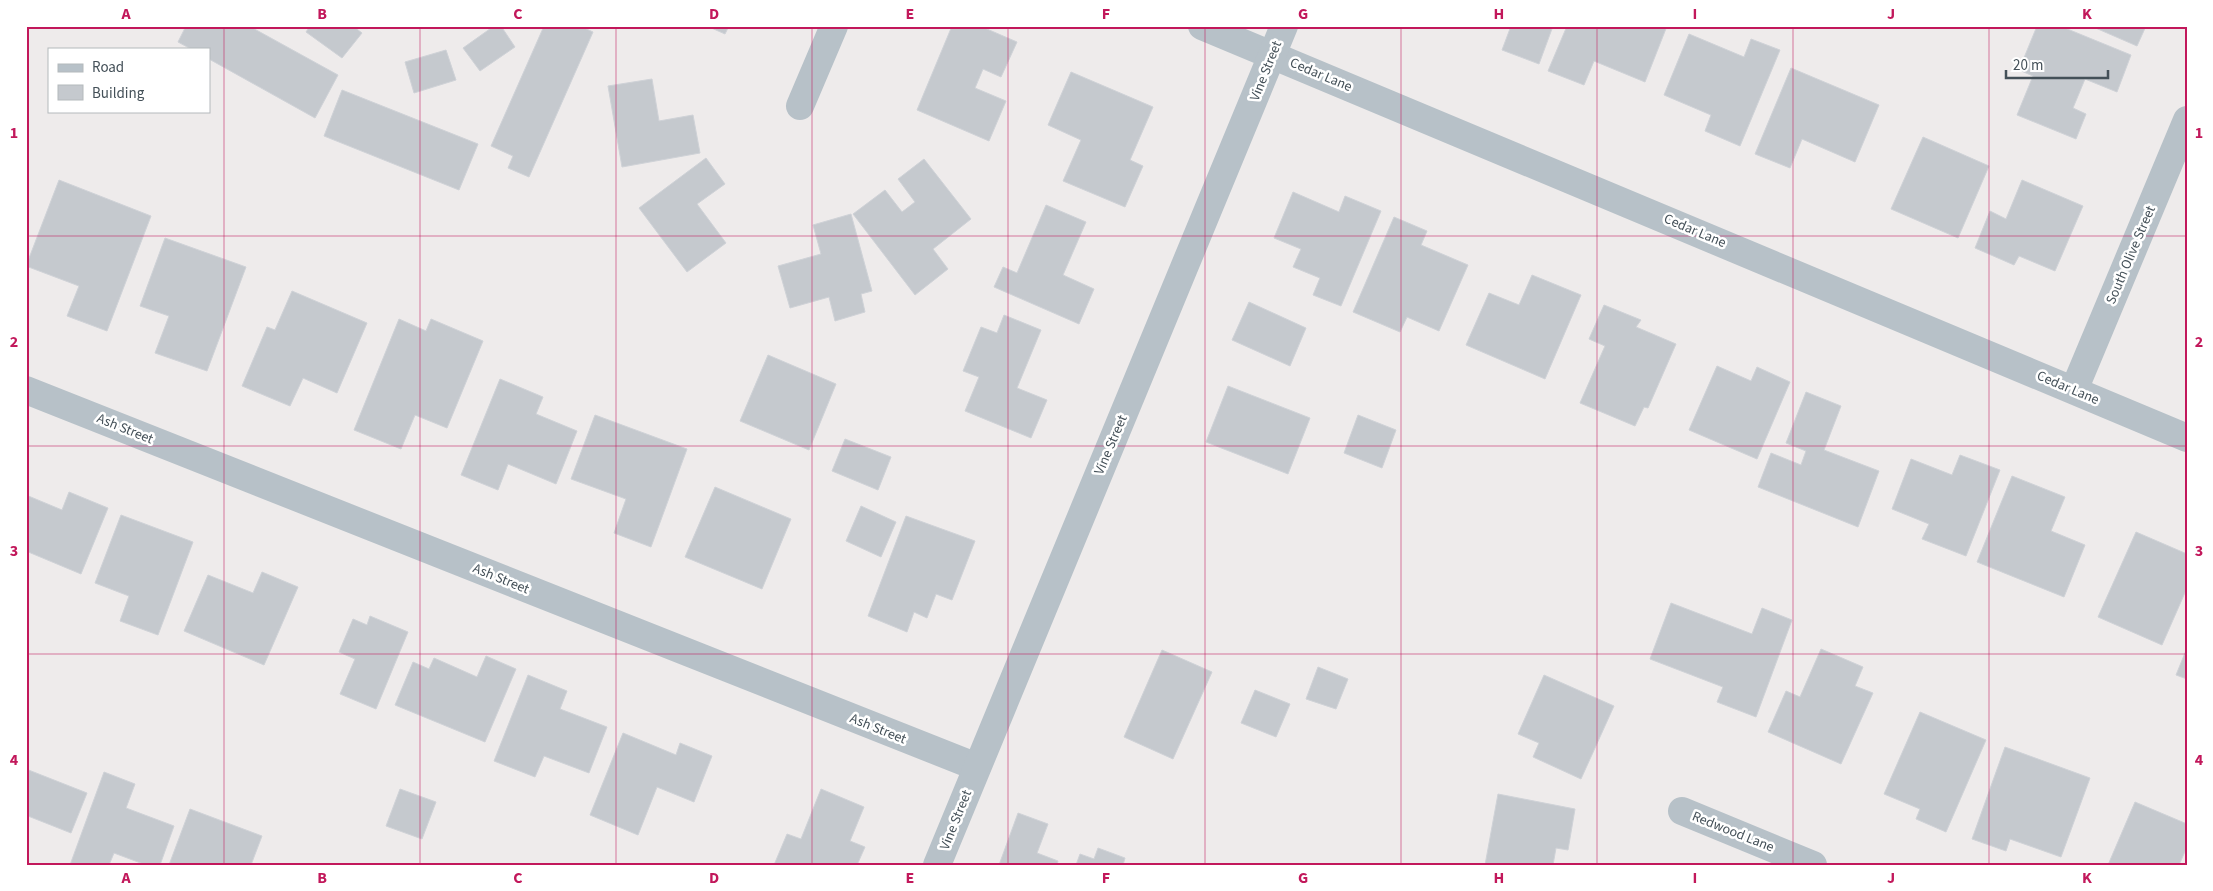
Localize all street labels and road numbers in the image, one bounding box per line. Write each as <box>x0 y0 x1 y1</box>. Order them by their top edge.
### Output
street label: Vine Street <box>1245 38 1287 104</box>
street label: Cedar Lane <box>1287 53 1355 97</box>
street label: South Olive Street <box>2101 202 2161 307</box>
street label: Cedar Lane <box>1661 209 1729 253</box>
street label: Cedar Lane <box>2034 366 2102 410</box>
street label: Ash Street <box>94 409 156 449</box>
street label: Vine Street <box>1089 412 1133 478</box>
street label: Ash Street <box>470 559 532 599</box>
street label: Ash Street <box>847 709 909 749</box>
street label: Vine Street <box>935 787 977 853</box>
street label: Redwood Lane <box>1689 806 1777 858</box>

